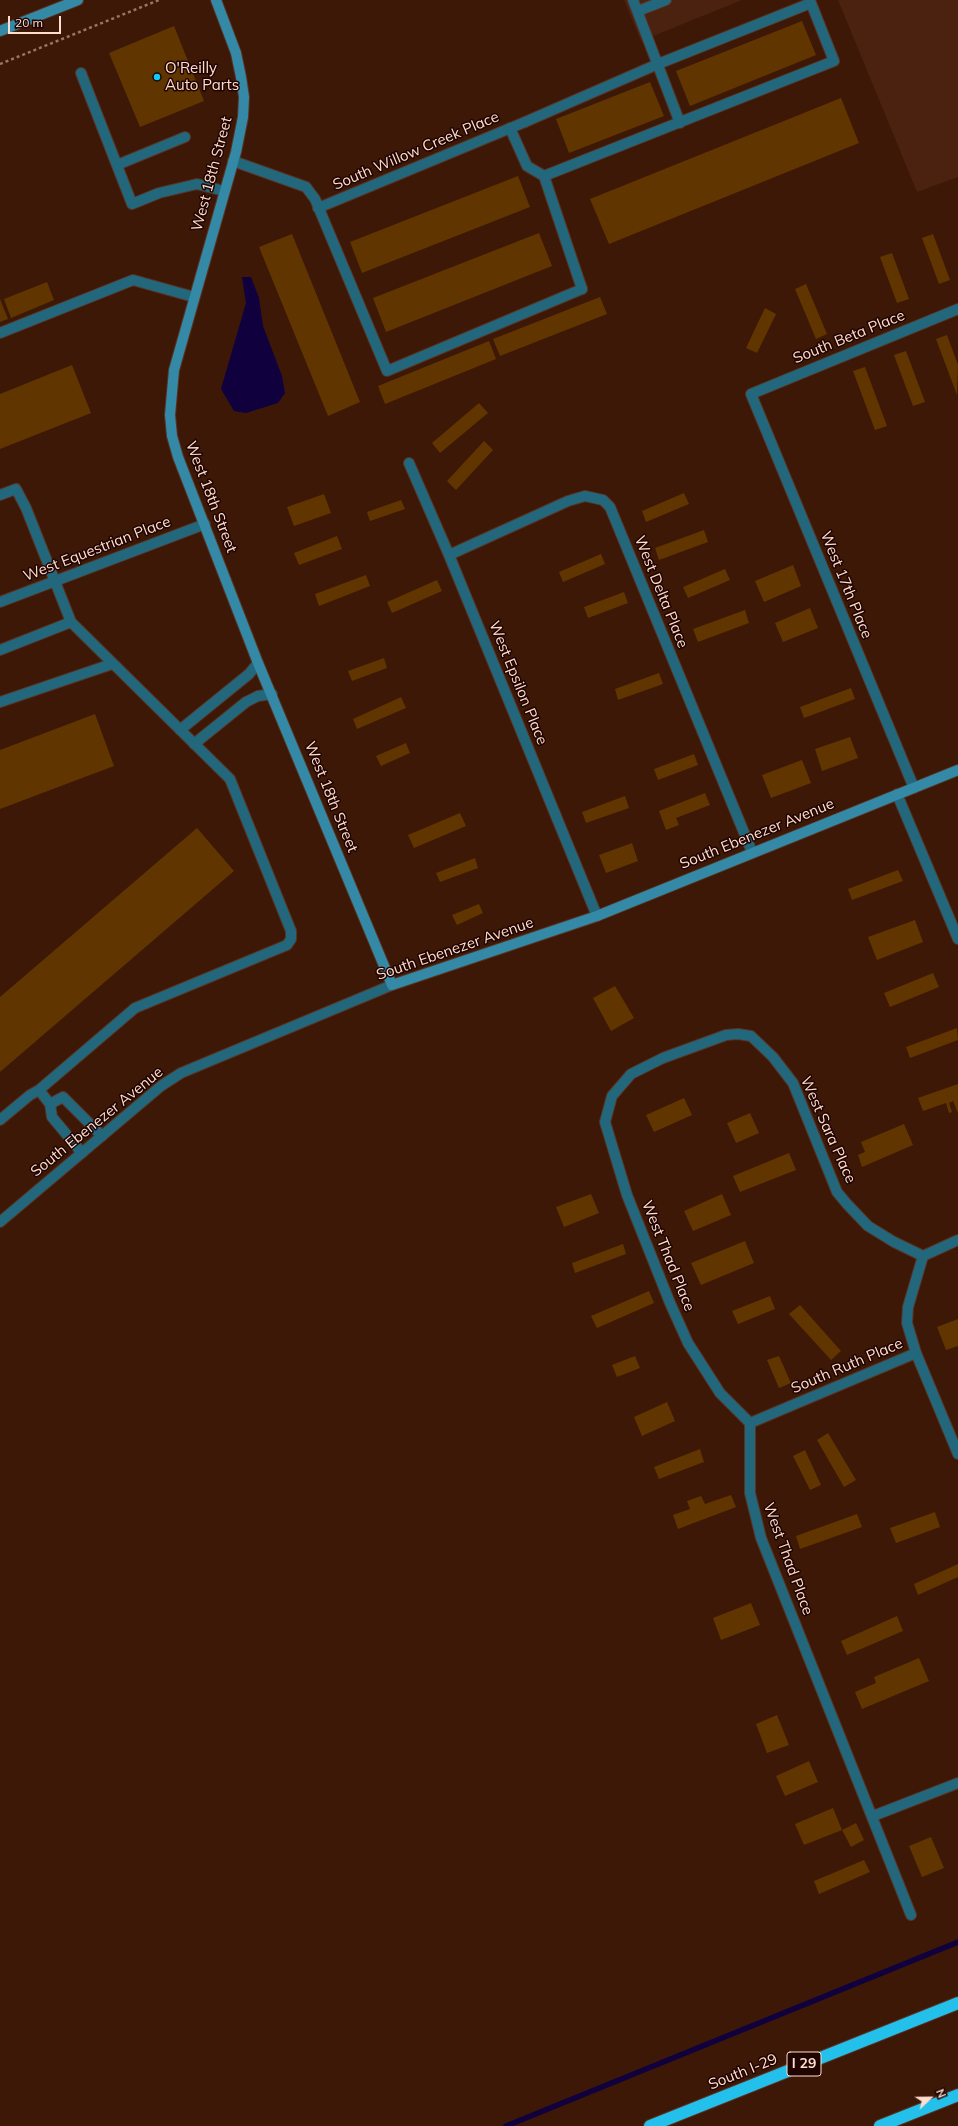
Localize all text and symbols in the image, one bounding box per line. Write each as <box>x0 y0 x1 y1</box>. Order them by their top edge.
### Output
scale bar <box>10 8 63 34</box>
text: 20 m <box>15 15 43 30</box>
place label: O'Reilly Auto Parts <box>165 59 239 94</box>
marker: O'Reilly Auto Parts <box>152 72 162 82</box>
street label: South Willow Creek Place <box>330 108 502 194</box>
street label: West 18th Street <box>188 115 236 233</box>
street label: South Beta Place <box>791 306 907 368</box>
street label: West 18th Street <box>181 439 241 555</box>
street label: West Equestrian Place <box>21 513 173 585</box>
street label: West 17th Place <box>816 529 876 641</box>
street label: West Delta Place <box>630 533 692 651</box>
street label: West Epsilon Place <box>485 618 551 748</box>
street label: West 18th Street <box>301 739 361 855</box>
street label: South Ebenezer Avenue <box>677 795 837 873</box>
street label: South Ebenezer Avenue <box>374 914 536 984</box>
street label: South Ebenezer Avenue <box>27 1063 167 1181</box>
street label: West Sara Place <box>796 1074 860 1186</box>
street label: West Thad Place <box>638 1198 698 1314</box>
street label: South Ruth Place <box>789 1334 905 1398</box>
street label: West Thad Place <box>759 1500 817 1618</box>
street label: South I-29 <box>706 2050 780 2094</box>
road number: I 29 <box>787 2052 821 2076</box>
north arrow <box>910 2078 950 2118</box>
text: N <box>933 2087 949 2100</box>

